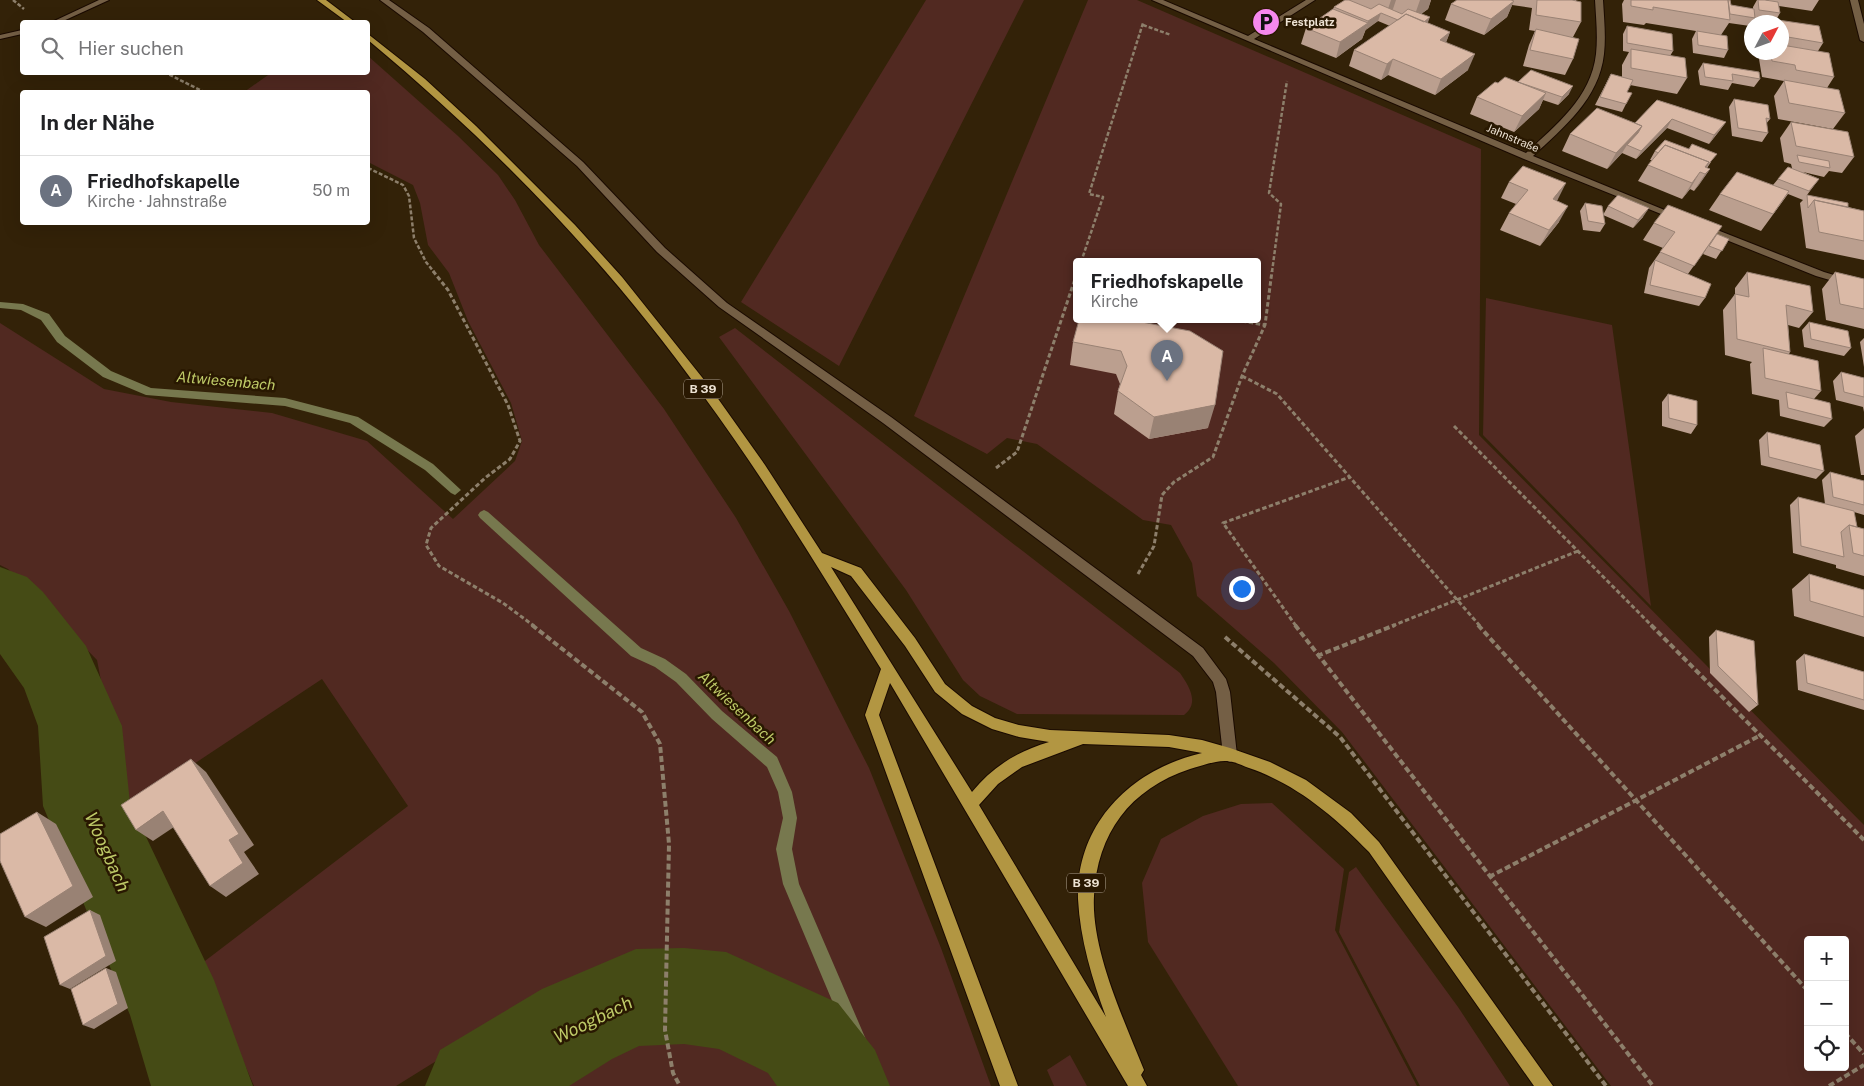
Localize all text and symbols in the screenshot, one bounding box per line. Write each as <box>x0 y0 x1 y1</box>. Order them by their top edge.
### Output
parking icon: Festplatz <box>1251 7 1281 37</box>
north arrow <box>1744 15 1789 60</box>
place label: Festplatz <box>1285 16 1335 28</box>
search box <box>20 20 370 75</box>
icon: search <box>38 34 66 62</box>
text: Hier suchen <box>78 37 184 59</box>
text: In der Nähe <box>40 110 155 135</box>
street label: Jahnstraße <box>1485 122 1541 154</box>
text: Friedhofskapelle <box>87 170 240 192</box>
text: A <box>50 181 62 200</box>
text: 50 m <box>312 181 350 200</box>
text: Kirche · Jahnstraße <box>87 192 227 211</box>
popup <box>1073 258 1261 323</box>
text: Friedhofskapelle <box>1090 270 1244 292</box>
text: Kirche <box>1090 292 1138 311</box>
pin: A <box>1151 340 1183 381</box>
water label: Altwiesenbach <box>176 368 276 393</box>
road number: B 39 <box>684 379 722 398</box>
your location <box>1229 576 1255 602</box>
water label: Altwiesenbach <box>695 668 779 748</box>
water label: Woogbach <box>81 809 134 895</box>
road number: B 39 <box>1067 874 1105 892</box>
map controls <box>1804 936 1849 1071</box>
button: + <box>1804 936 1849 981</box>
button: − <box>1804 981 1849 1026</box>
water label: Woogbach <box>550 991 636 1048</box>
button: locate <box>1804 1026 1849 1071</box>

